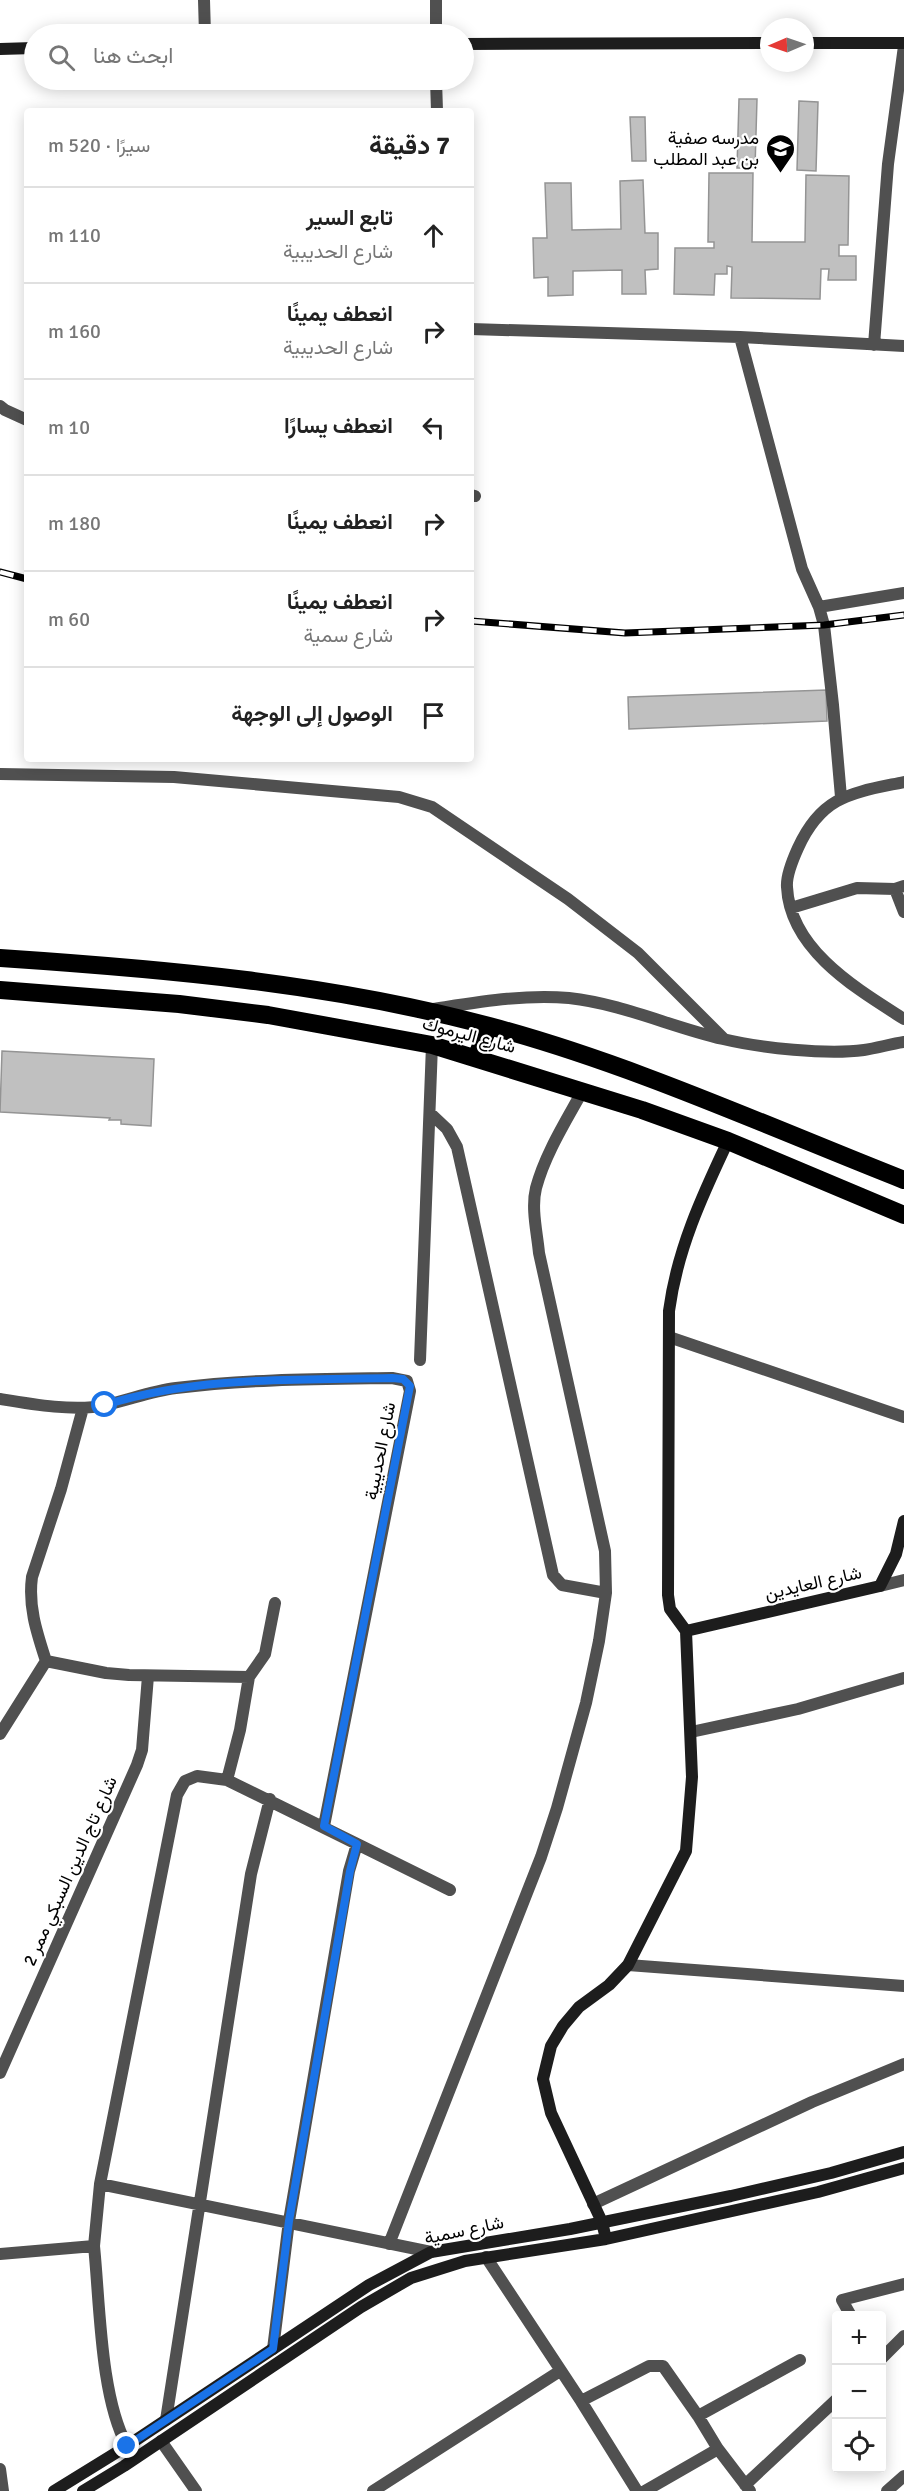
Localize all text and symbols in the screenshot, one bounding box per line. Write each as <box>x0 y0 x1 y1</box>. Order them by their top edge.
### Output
north arrow <box>760 18 814 72</box>
search box <box>24 24 474 90</box>
icon: search <box>45 41 78 74</box>
text: ابحث هنا <box>93 42 173 69</box>
place label: مدرسه صفية بن عبد المطلب <box>653 127 759 170</box>
text: 7 دقيقة <box>369 130 450 162</box>
school or university icon: مدرسه صفية بن عبد المطلب <box>764 132 796 174</box>
text: سيرًا · 520 m <box>48 133 150 158</box>
text: تابع السير <box>306 204 393 231</box>
icon: ahead <box>417 219 450 252</box>
text: 110 m <box>48 223 101 248</box>
text: شارع الحديبية <box>283 239 393 264</box>
text: انعطف يمينًا <box>287 300 393 327</box>
icon: right <box>417 315 450 348</box>
text: 160 m <box>48 319 101 344</box>
text: شارع الحديبية <box>283 335 393 360</box>
icon: left <box>417 411 450 444</box>
text: انعطف يسارًا <box>284 412 393 439</box>
text: 10 m <box>48 415 90 440</box>
icon: right <box>417 507 450 540</box>
text: انعطف يمينًا <box>287 508 393 535</box>
text: 180 m <box>48 511 101 536</box>
text: انعطف يمينًا <box>287 588 393 615</box>
icon: right <box>417 603 450 636</box>
text: 60 m <box>48 607 90 632</box>
text: شارع سمية <box>304 623 393 648</box>
icon: arrive <box>417 699 450 732</box>
text: الوصول إلى الوجهة <box>231 700 393 727</box>
street label: شارع اليرموك <box>420 1012 518 1059</box>
route start <box>91 1391 117 1417</box>
street label: شارع الحديبية <box>360 1400 401 1502</box>
street label: شارع العايدين <box>762 1561 864 1606</box>
street label: شارع تاج الدين السبكي ممر 2 <box>18 1773 125 1971</box>
street label: شارع سمية <box>422 2211 506 2250</box>
map controls <box>832 2311 886 2473</box>
button: + <box>832 2311 886 2365</box>
button: − <box>832 2365 886 2419</box>
button: locate <box>832 2419 886 2473</box>
route end <box>113 2432 139 2458</box>

